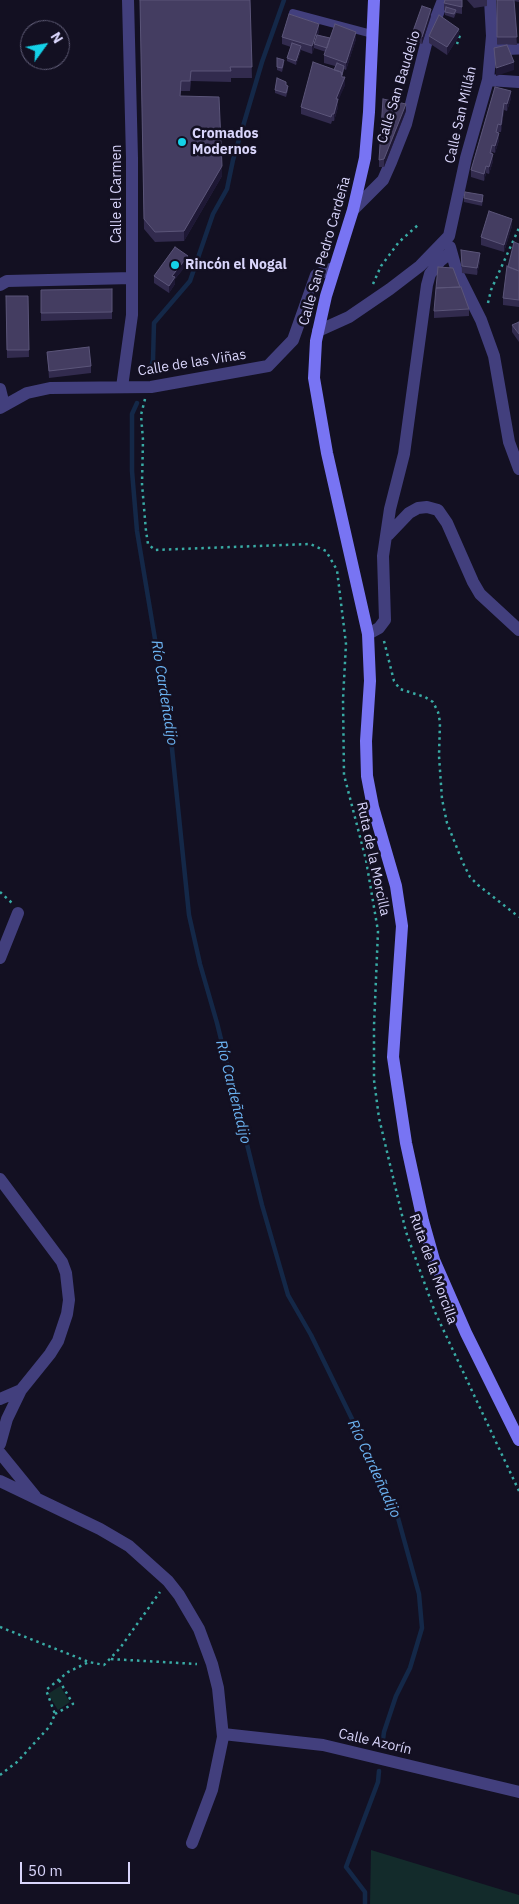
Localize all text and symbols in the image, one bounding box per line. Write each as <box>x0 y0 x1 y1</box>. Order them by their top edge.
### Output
north arrow <box>20 20 70 70</box>
text: N <box>47 29 67 47</box>
street label: Calle San Baudelio <box>374 29 424 145</box>
street label: Calle San Millán <box>442 65 480 165</box>
place label: Cromados Modernos <box>192 126 259 158</box>
marker: Cromados Modernos <box>176 136 188 148</box>
street label: Calle el Carmen <box>109 145 125 243</box>
street label: Calle San Pedro Cardeña <box>296 175 354 327</box>
place label: Rincón el Nogal <box>185 257 287 273</box>
marker: Rincón el Nogal <box>169 259 181 271</box>
street label: Calle de las Viñas <box>137 346 247 380</box>
water label: Río Cardeñadijo <box>147 639 181 747</box>
street label: Ruta de la Morcilla <box>353 800 393 918</box>
water label: Río Cardeñadijo <box>211 1038 255 1146</box>
street label: Ruta de la Morcilla <box>405 1212 461 1326</box>
water label: Río Cardeñadijo <box>343 1417 405 1521</box>
street label: Calle Azorín <box>337 1725 413 1759</box>
scale bar <box>22 1852 132 1884</box>
text: 50 m <box>28 1861 63 1880</box>

